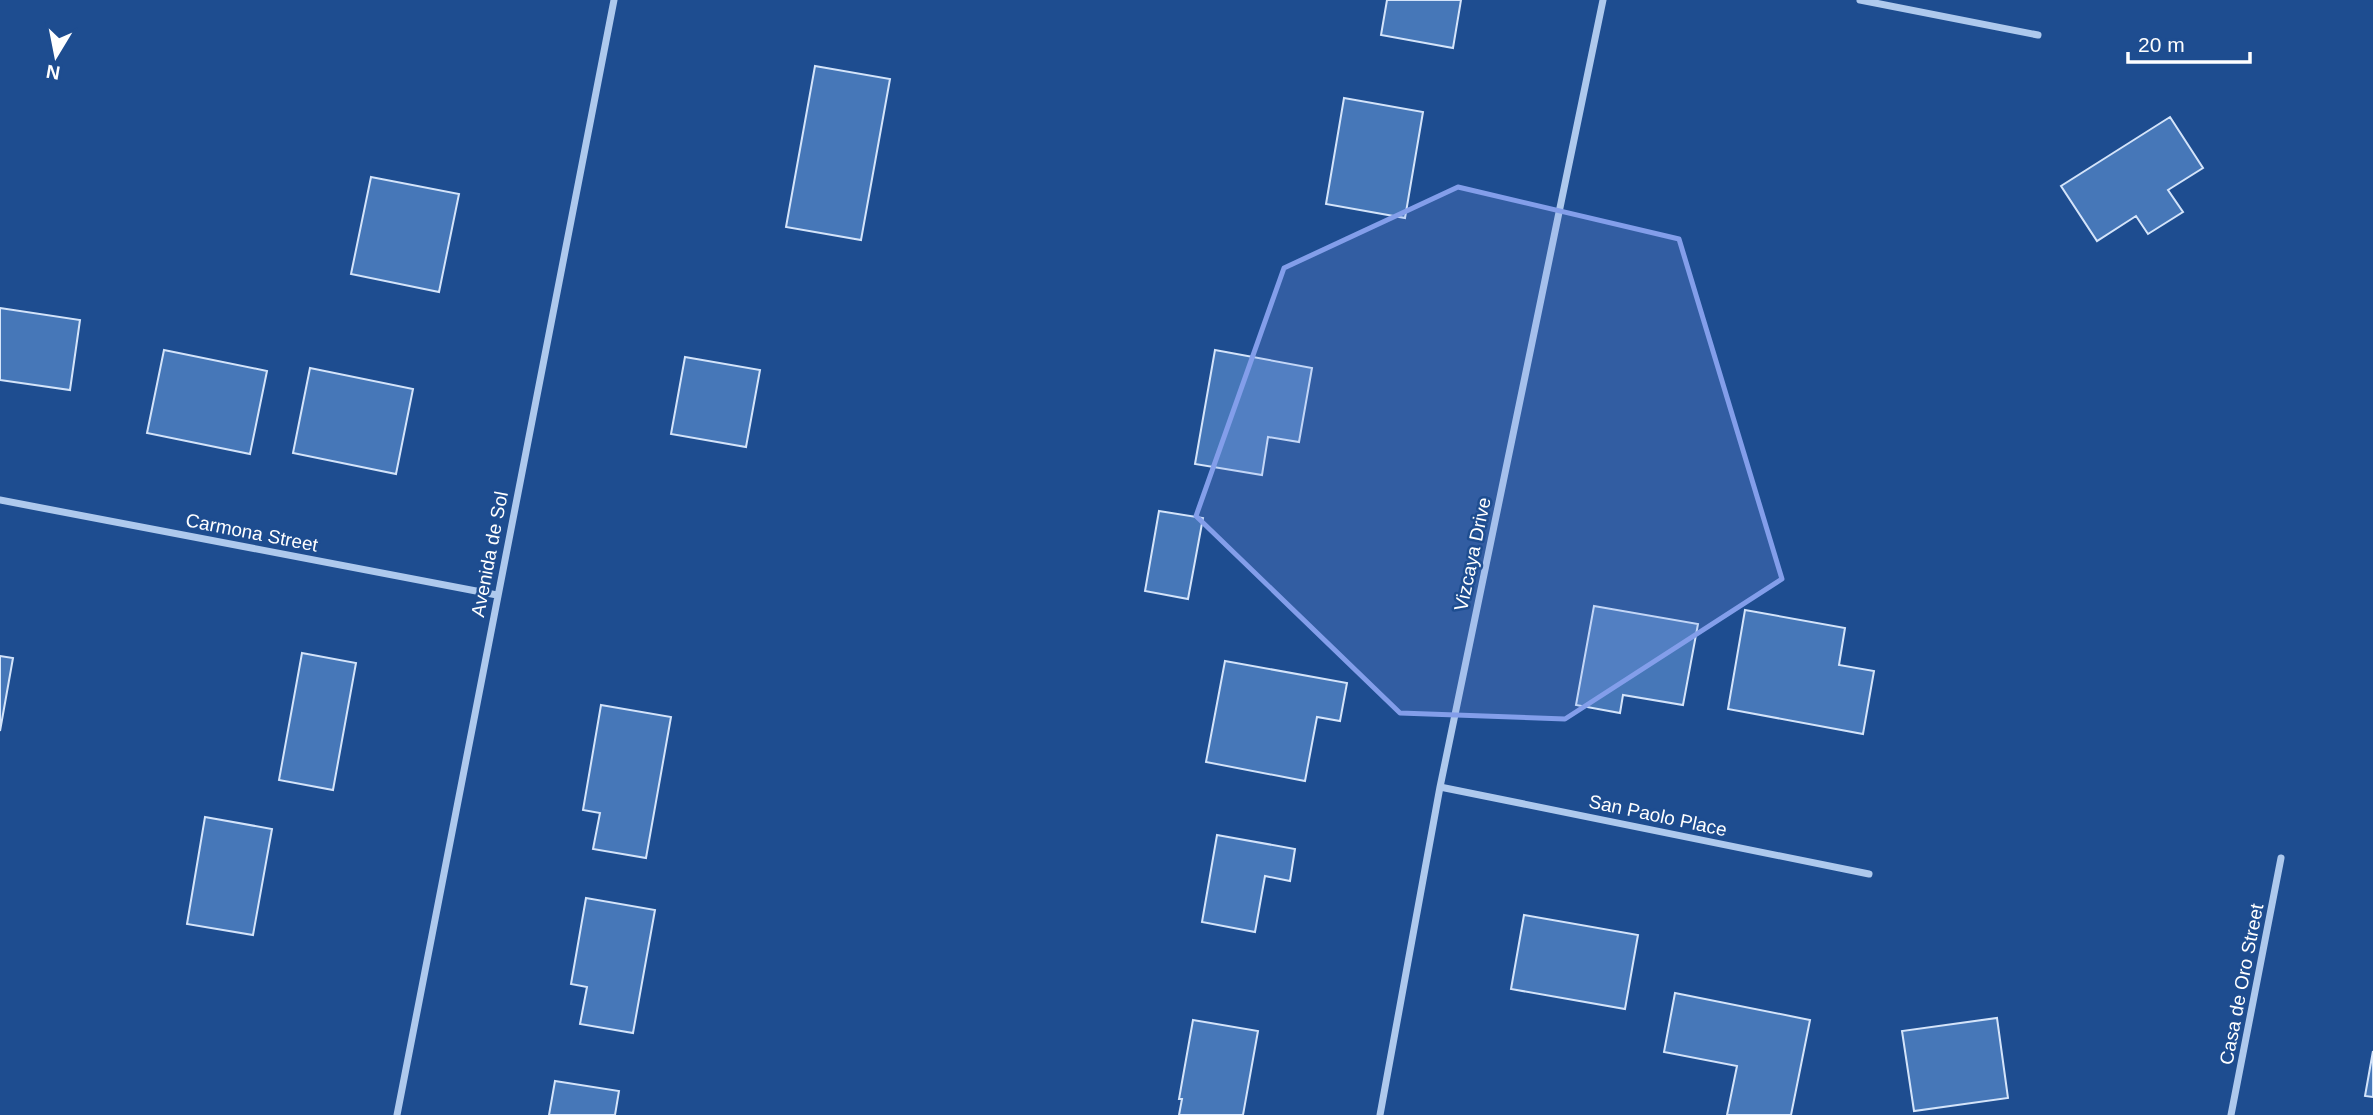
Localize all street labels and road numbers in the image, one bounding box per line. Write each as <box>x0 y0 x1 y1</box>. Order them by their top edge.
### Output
street label: Avenida de Sol <box>467 490 512 619</box>
street label: Vizcaya Drive <box>1450 495 1495 613</box>
street label: Carmona Street <box>184 509 320 556</box>
street label: San Paolo Place <box>1587 791 1729 840</box>
street label: Casa de Oro Street <box>2216 901 2268 1066</box>

